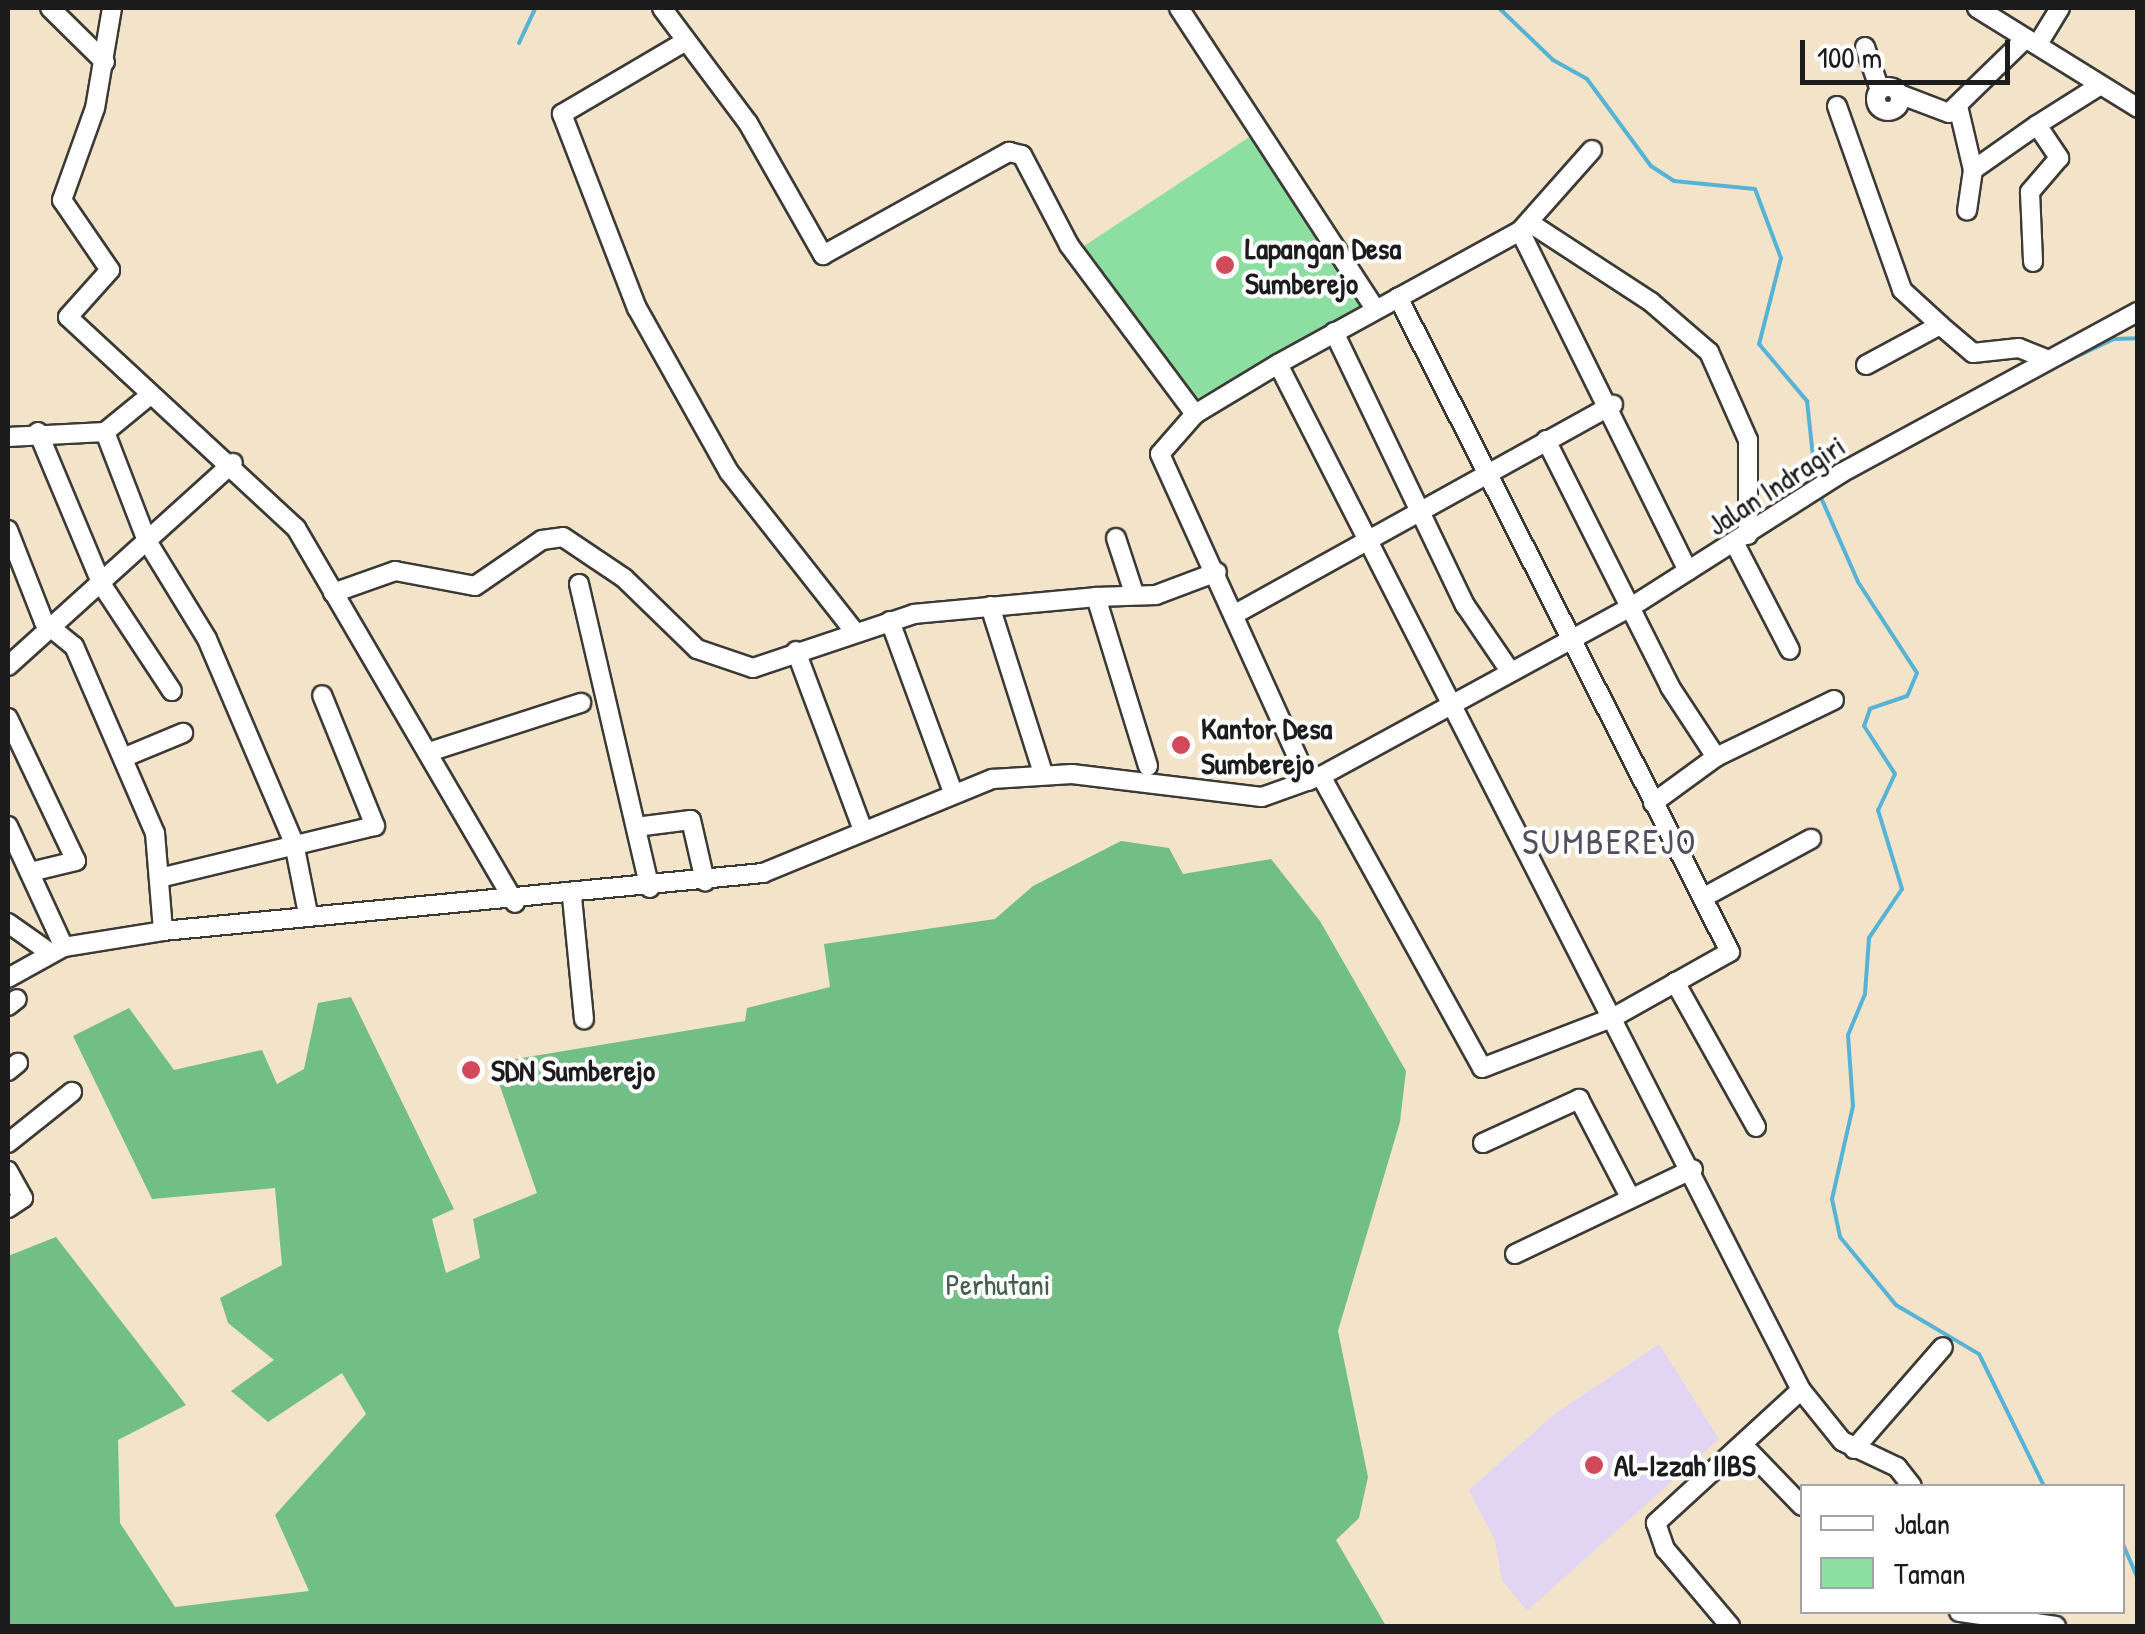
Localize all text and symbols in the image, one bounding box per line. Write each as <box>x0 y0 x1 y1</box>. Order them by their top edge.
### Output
scale bar <box>1805 20 2015 82</box>
text: 100 m <box>1817 37 1882 77</box>
place label: Lapangan Desa Sumberejo <box>1245 230 1401 300</box>
marker: Lapangan Desa Sumberejo <box>1214 254 1236 276</box>
street label: Jalan Indragiri <box>1700 427 1852 543</box>
place label: Kantor Desa Sumberejo <box>1201 710 1332 780</box>
marker: Kantor Desa Sumberejo <box>1170 734 1192 756</box>
district label: SUMBEREJO <box>1522 821 1698 863</box>
place label: SDN Sumberejo <box>491 1052 655 1088</box>
marker: SDN Sumberejo <box>460 1059 482 1081</box>
park label: Perhutani <box>946 1266 1050 1302</box>
place label: Al-Izzah IIBS <box>1614 1447 1756 1483</box>
marker: Al-Izzah IIBS <box>1583 1454 1605 1476</box>
legend <box>1800 1484 2125 1614</box>
text: Jalan <box>1894 1503 1950 1543</box>
text: Taman <box>1894 1553 1966 1593</box>

